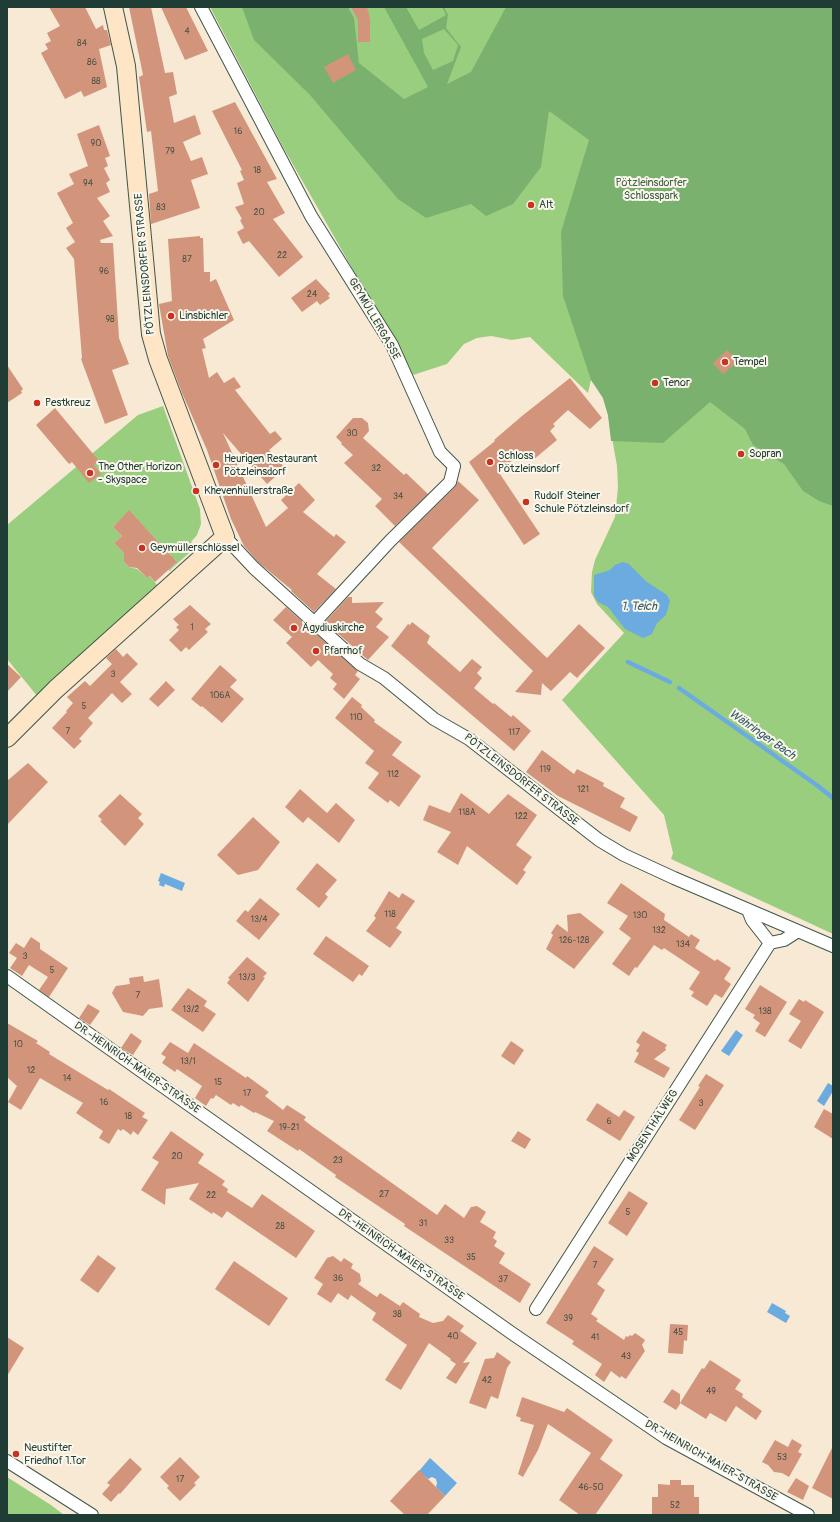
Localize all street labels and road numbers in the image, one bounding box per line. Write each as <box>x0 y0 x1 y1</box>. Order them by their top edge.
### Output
street label: PÖTZLEINSDORFER STRASSE <box>132 193 158 335</box>
street label: GEYMÜLLERGASSE <box>345 276 403 362</box>
street label: PÖTZLEINSDORFER STRASSE <box>461 731 581 829</box>
street label: DR.-HEINRICH-MAIER-STRASSE <box>71 1019 203 1117</box>
street label: MOSENTHALWEG <box>625 1087 681 1165</box>
street label: DR.-HEINRICH-MAIER-STRASSE <box>335 1206 467 1304</box>
street label: DR.-HEINRICH-MAIER-STRASSE <box>642 1418 780 1504</box>

